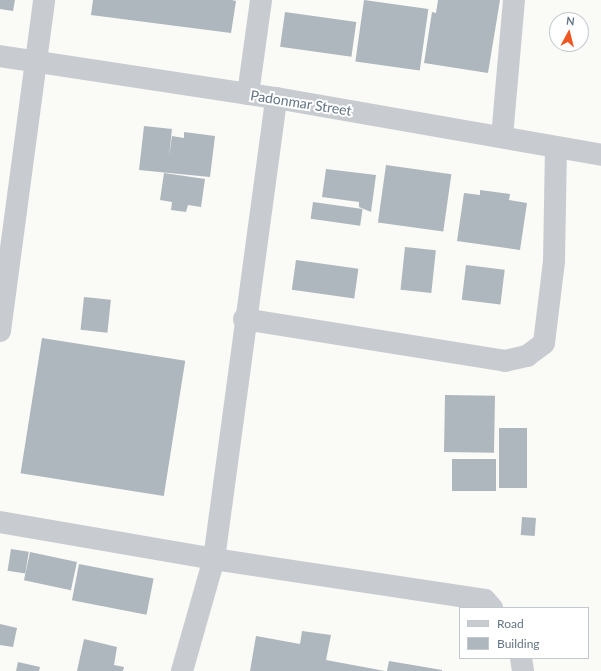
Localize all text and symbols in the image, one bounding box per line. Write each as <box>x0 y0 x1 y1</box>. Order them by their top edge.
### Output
north arrow <box>549 12 589 52</box>
text: N <box>565 14 575 28</box>
street label: Padonmar Street <box>249 87 353 119</box>
legend <box>459 607 589 659</box>
text: Road <box>497 616 524 631</box>
text: Building <box>497 636 540 651</box>

